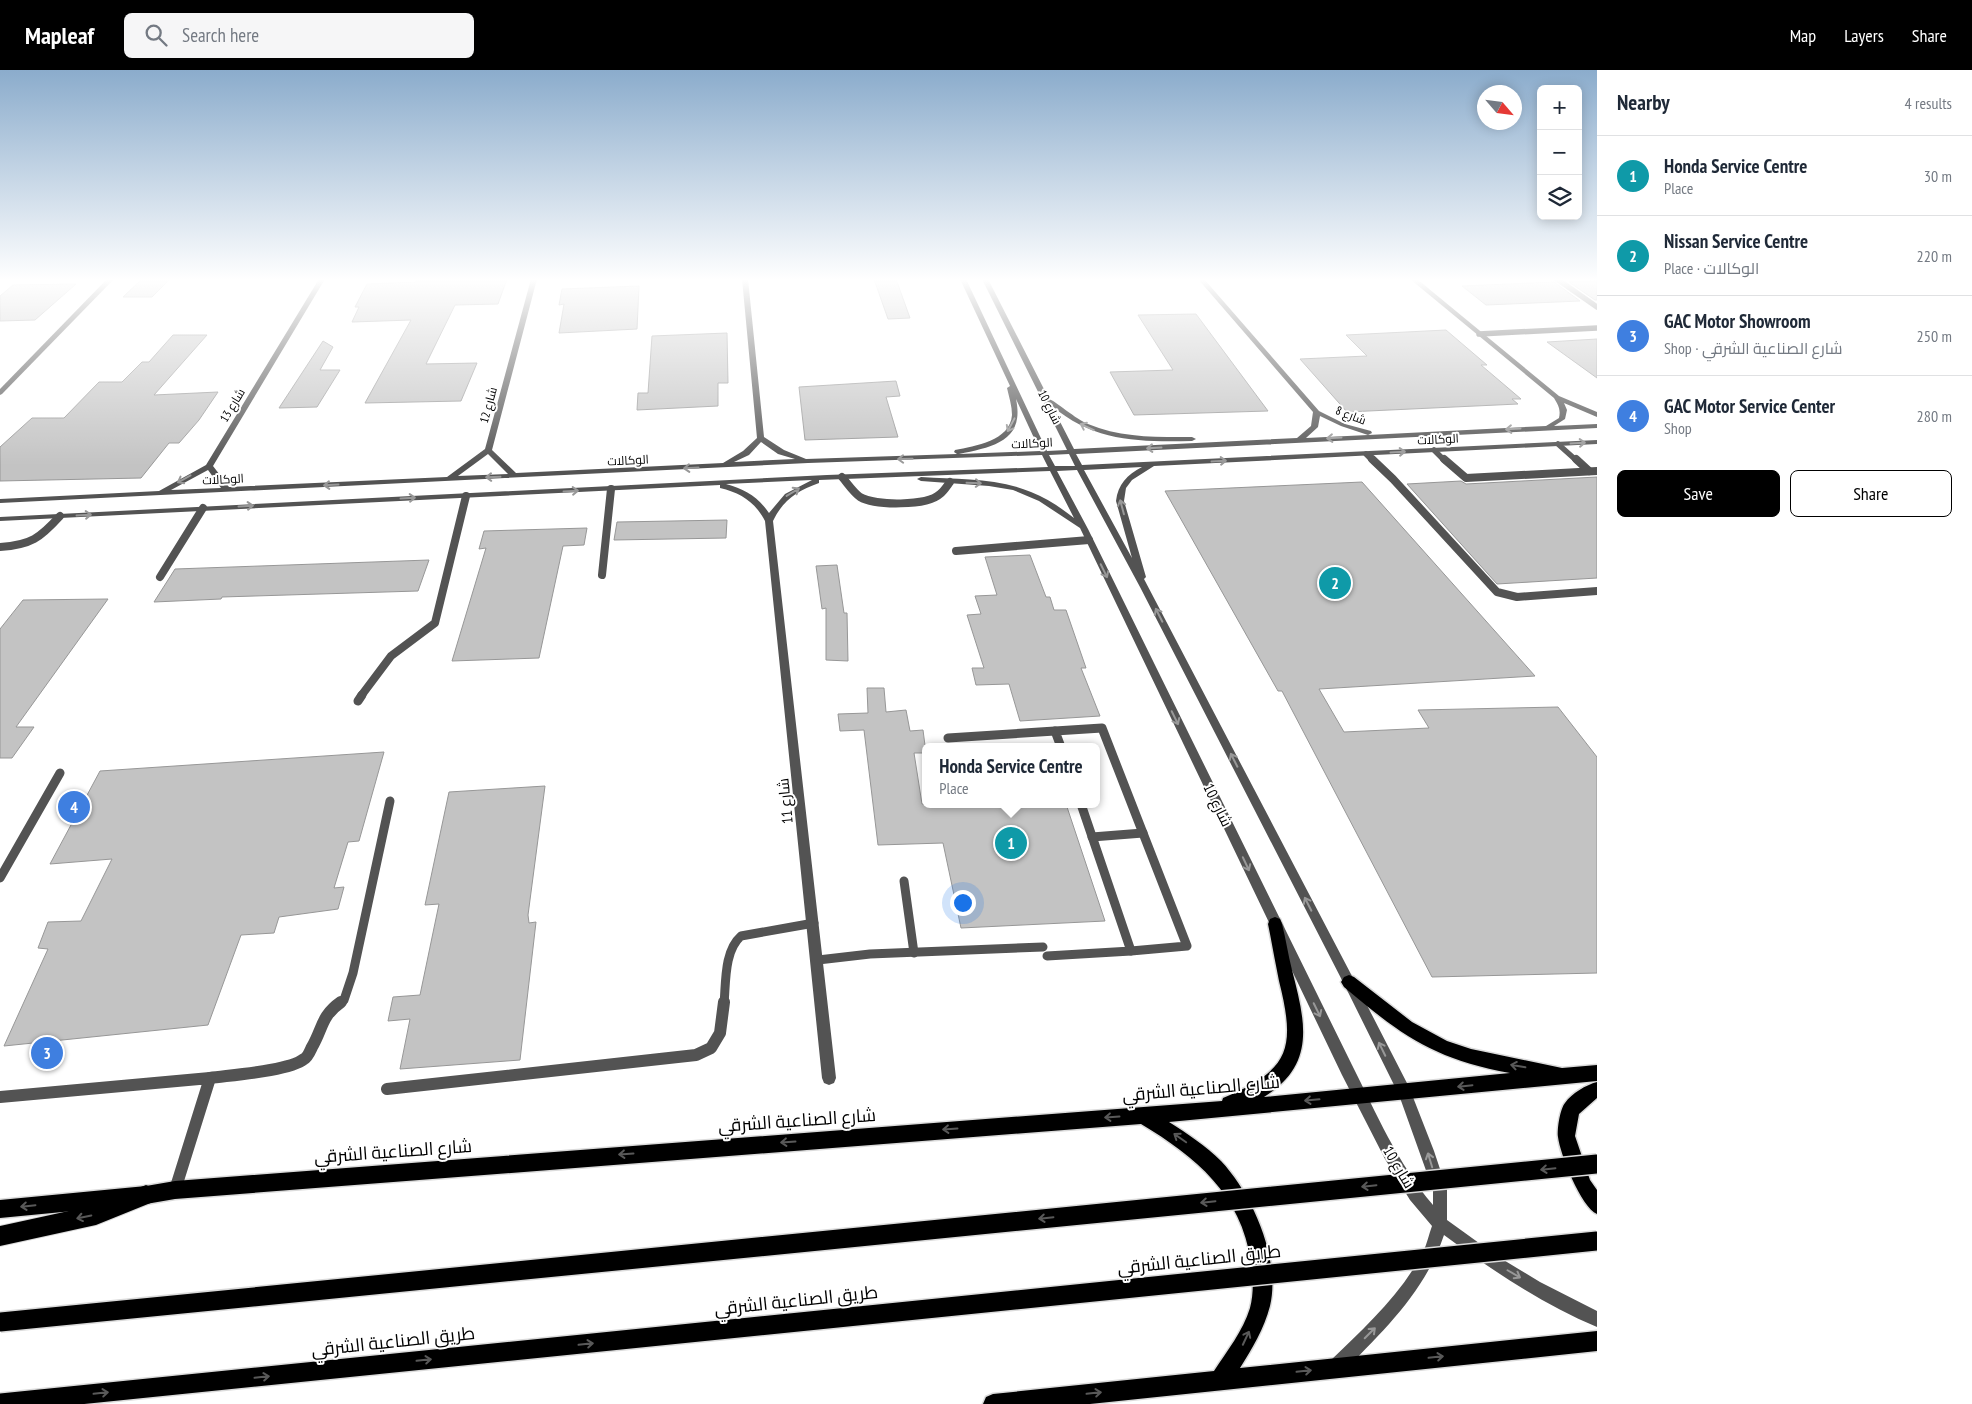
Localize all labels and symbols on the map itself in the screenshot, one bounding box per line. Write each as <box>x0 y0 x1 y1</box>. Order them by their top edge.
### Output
north arrow <box>1477 85 1522 130</box>
street label: شارع 13 <box>216 385 249 425</box>
street label: شارع 12 <box>476 385 501 425</box>
street label: شارع 10 <box>1034 387 1065 427</box>
street label: شارع 8 <box>1333 402 1368 429</box>
one-way arrow <box>1006 417 1016 432</box>
one-way arrow <box>1080 422 1095 432</box>
one-way arrow <box>1506 425 1522 434</box>
street label: الوكالات <box>1417 430 1459 448</box>
street label: الوكالات <box>1011 434 1053 452</box>
one-way arrow <box>1326 434 1342 443</box>
one-way arrow <box>1570 438 1586 447</box>
one-way arrow <box>1146 443 1162 452</box>
one-way arrow <box>1390 448 1406 457</box>
street label: الوكالات <box>607 451 649 469</box>
one-way arrow <box>898 454 914 463</box>
one-way arrow <box>1210 456 1226 465</box>
one-way arrow <box>683 463 699 473</box>
street label: الوكالات <box>202 470 244 488</box>
one-way arrow <box>486 473 502 482</box>
one-way arrow <box>177 475 191 485</box>
one-way arrow <box>965 478 981 488</box>
one-way arrow <box>323 480 340 490</box>
one-way arrow <box>562 486 578 495</box>
one-way arrow <box>785 487 799 497</box>
one-way arrow <box>400 494 416 503</box>
one-way arrow <box>1117 499 1127 515</box>
one-way arrow <box>238 502 254 511</box>
one-way arrow <box>75 510 91 519</box>
one-way arrow <box>1100 563 1110 578</box>
pin: 2 <box>1319 564 1351 602</box>
one-way arrow <box>1154 608 1163 623</box>
one-way arrow <box>1170 710 1180 725</box>
one-way arrow <box>1229 752 1239 767</box>
street label: شارع 11 <box>773 777 799 825</box>
street label: شارع 10 <box>1198 780 1237 831</box>
pin: 4 <box>58 788 90 826</box>
pin: 1 <box>995 824 1027 862</box>
one-way arrow <box>1242 856 1252 871</box>
your location <box>950 890 976 916</box>
one-way arrow <box>1303 897 1312 912</box>
one-way arrow <box>1313 1002 1323 1017</box>
pin: 3 <box>31 1034 63 1072</box>
one-way arrow <box>1377 1041 1387 1056</box>
one-way arrow <box>1511 1060 1527 1070</box>
street label: شارع الصناعية الشرقي <box>1121 1070 1281 1109</box>
one-way arrow <box>1457 1082 1473 1091</box>
one-way arrow <box>1304 1096 1320 1105</box>
street label: شارع الصناعية الشرقي <box>717 1103 877 1140</box>
one-way arrow <box>1104 1112 1120 1121</box>
one-way arrow <box>942 1124 958 1134</box>
one-way arrow <box>1173 1133 1187 1143</box>
street label: شارع الصناعية الشرقي <box>313 1134 473 1171</box>
one-way arrow <box>780 1137 796 1146</box>
street label: شارع 10 <box>1377 1142 1419 1193</box>
one-way arrow <box>618 1150 634 1159</box>
one-way arrow <box>1425 1152 1434 1168</box>
one-way arrow <box>1541 1164 1557 1173</box>
one-way arrow <box>1362 1181 1378 1191</box>
one-way arrow <box>1200 1197 1216 1207</box>
one-way arrow <box>20 1201 36 1211</box>
one-way arrow <box>77 1213 93 1223</box>
one-way arrow <box>1038 1213 1054 1223</box>
street label: طريق الصناعية الشرقي <box>1116 1239 1282 1282</box>
one-way arrow <box>1506 1270 1521 1280</box>
street label: طريق الصناعية الشرقي <box>713 1280 879 1323</box>
street label: طريق الصناعية الشرقي <box>310 1321 476 1364</box>
one-way arrow <box>1364 1327 1376 1339</box>
one-way arrow <box>1242 1331 1251 1346</box>
one-way arrow <box>577 1339 593 1349</box>
one-way arrow <box>1428 1352 1444 1362</box>
one-way arrow <box>416 1355 432 1365</box>
one-way arrow <box>1295 1366 1311 1376</box>
one-way arrow <box>254 1372 270 1381</box>
one-way arrow <box>92 1388 108 1398</box>
one-way arrow <box>1085 1388 1101 1398</box>

